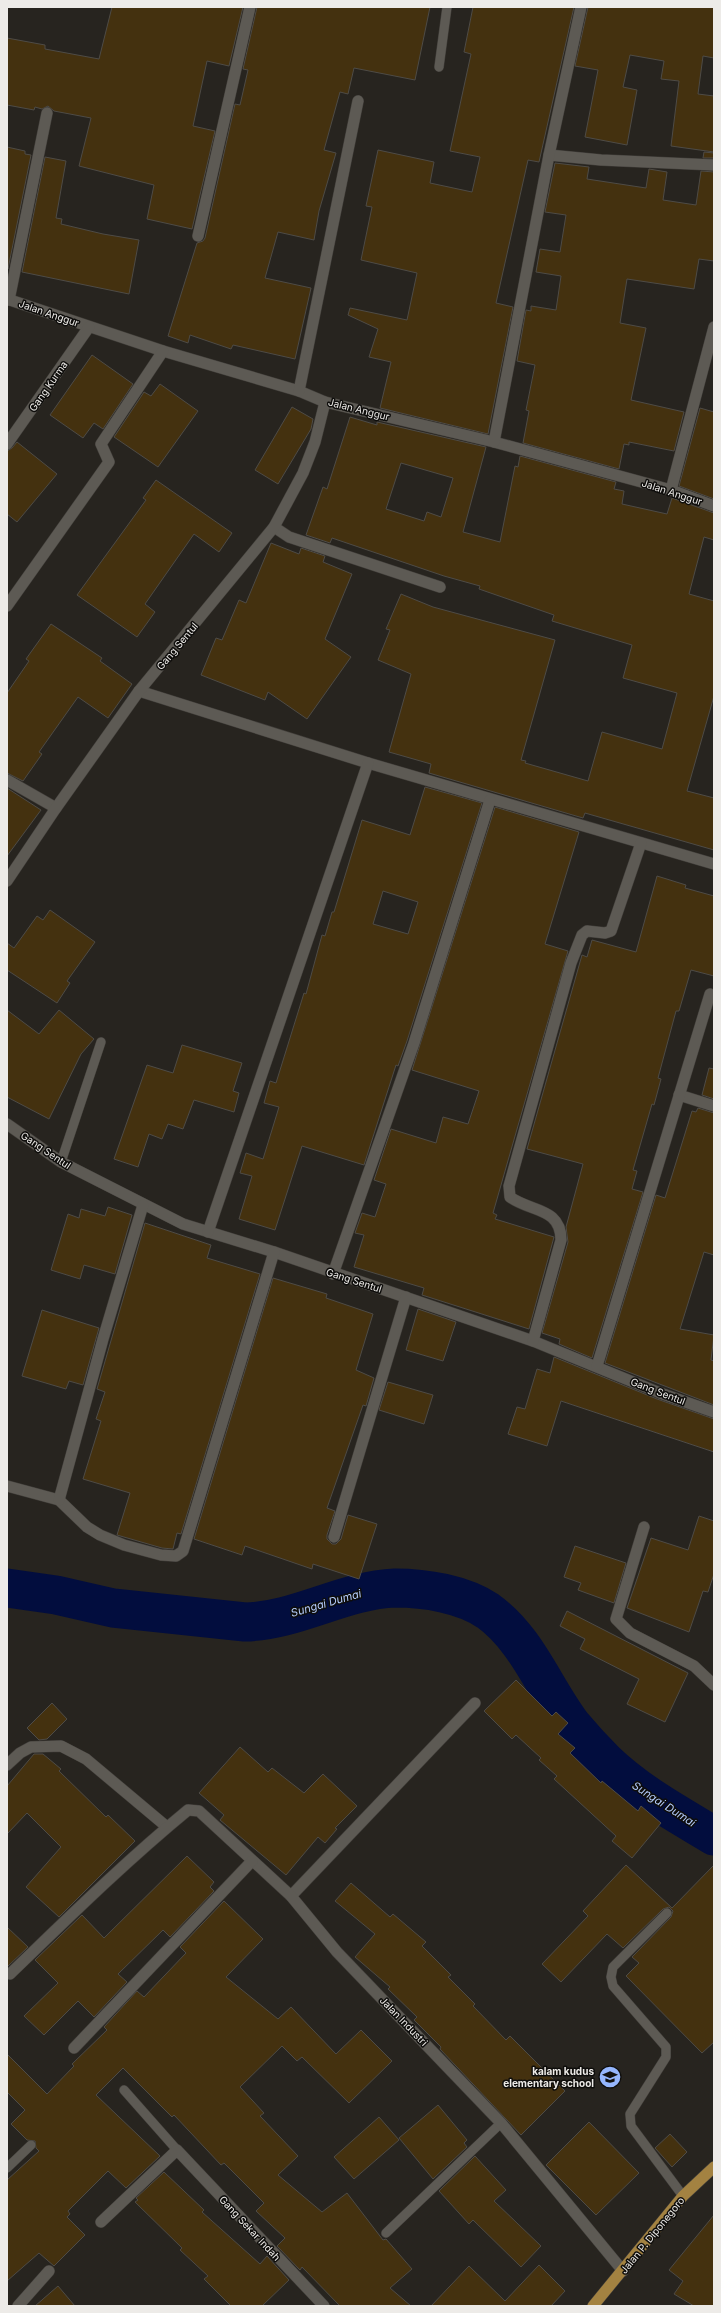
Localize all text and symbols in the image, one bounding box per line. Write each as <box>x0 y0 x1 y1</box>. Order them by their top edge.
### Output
street label: Jalan Anggur <box>17 297 81 329</box>
street label: Gang Kurma <box>26 359 70 413</box>
street label: Jalan Anggur <box>327 396 391 422</box>
street label: Jalan Anggur <box>640 477 704 507</box>
street label: Gang Sentul <box>154 620 200 672</box>
street label: Gang Sentul <box>19 1129 73 1171</box>
street label: Gang Sentul <box>325 1265 383 1295</box>
street label: Gang Sentul <box>629 1375 687 1407</box>
water label: Sungai Dumai <box>289 1586 363 1620</box>
water label: Sungai Dumai <box>630 1778 699 1830</box>
street label: Jalan Industri <box>378 1994 430 2048</box>
school or university icon: kalam kudus elementary school <box>597 2064 623 2090</box>
place label: kalam kudus elementary school <box>503 2065 594 2090</box>
street label: Gang Sekar Indah <box>217 2193 283 2263</box>
street label: Jalan P. Diponegoro <box>617 2194 687 2276</box>

